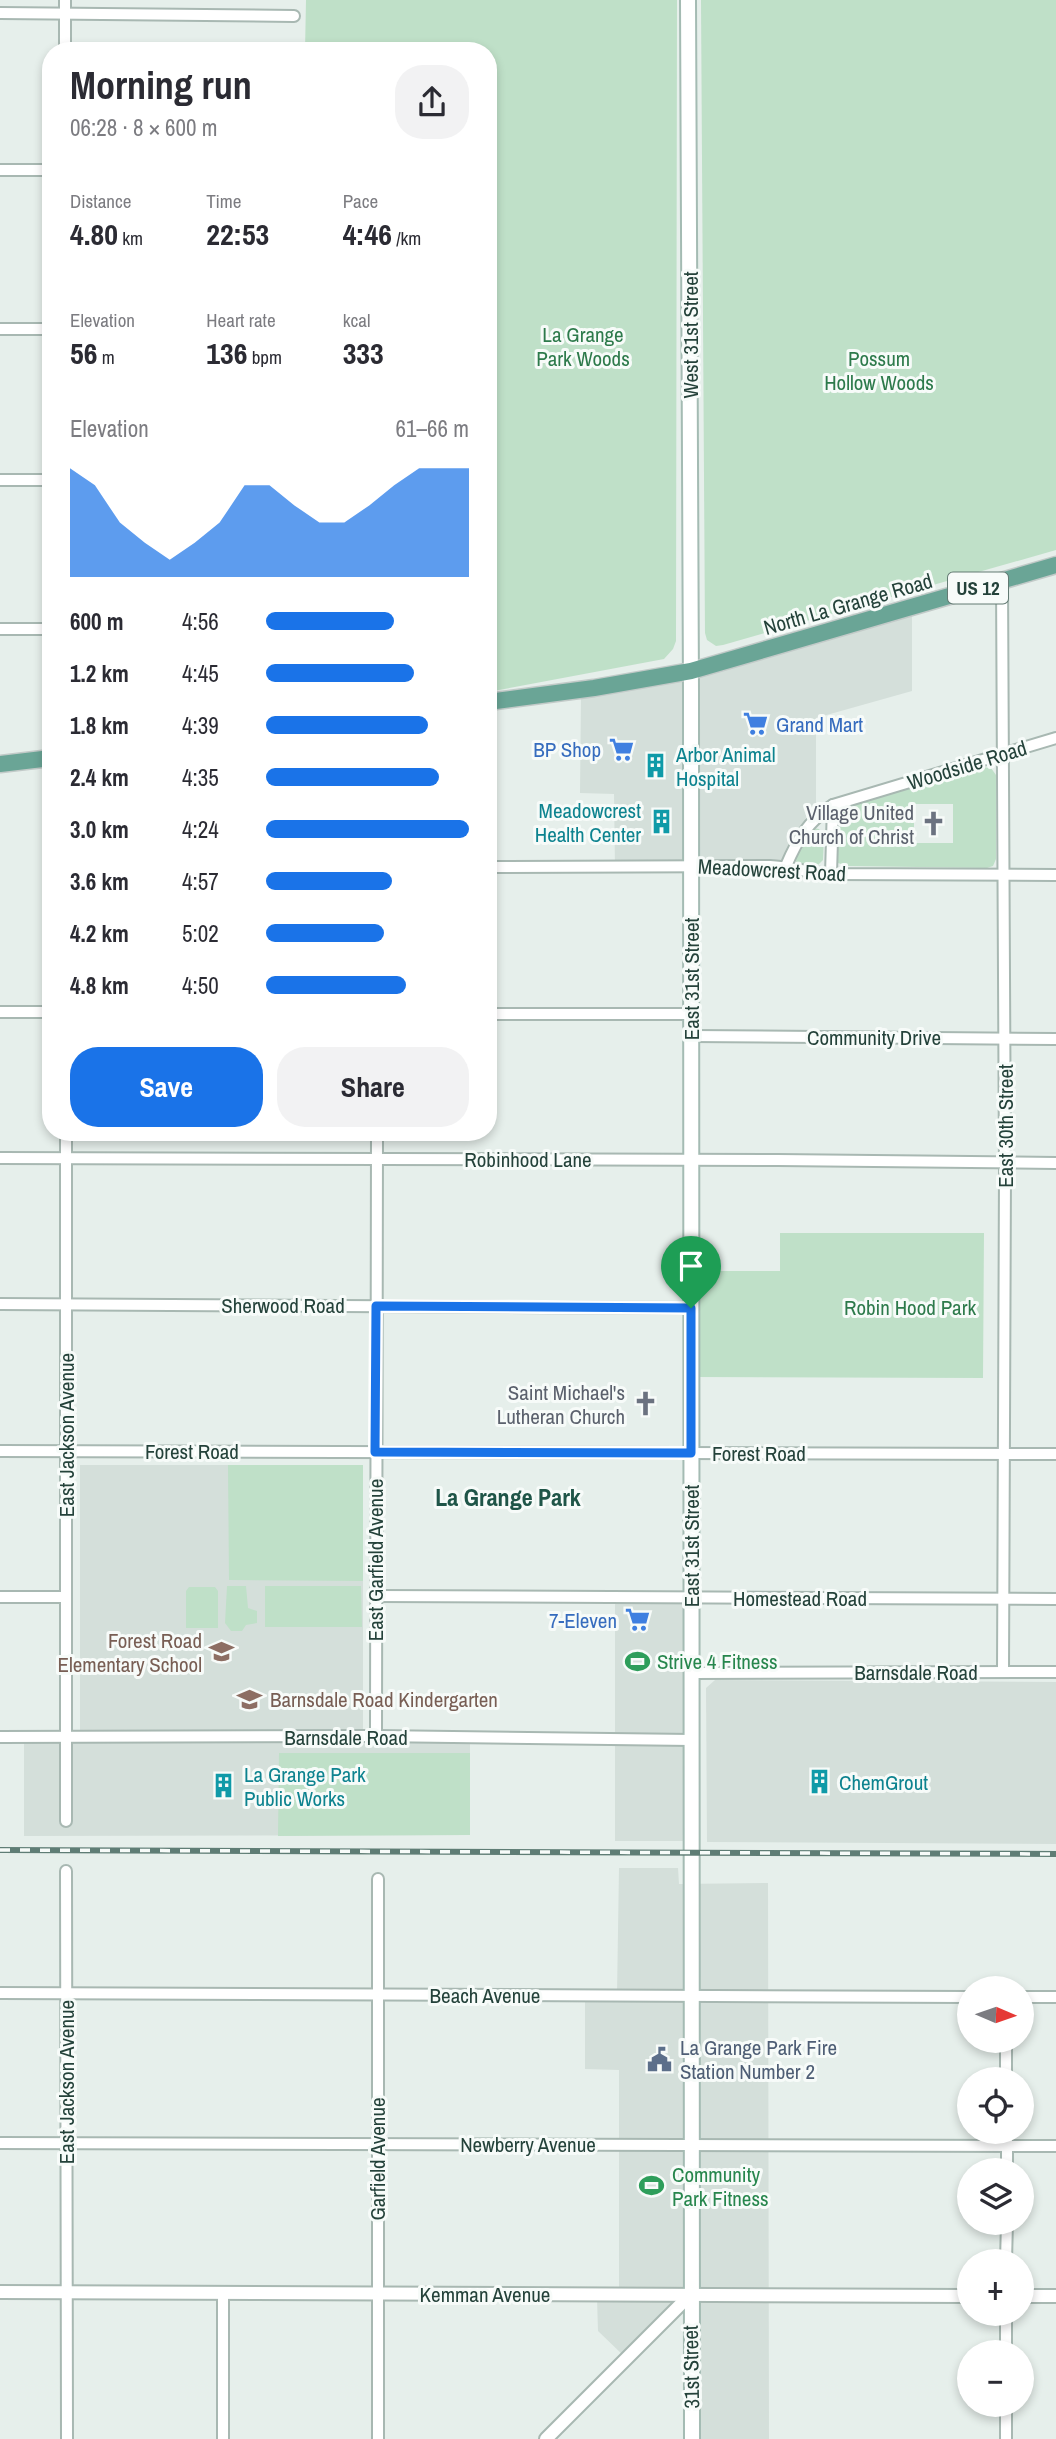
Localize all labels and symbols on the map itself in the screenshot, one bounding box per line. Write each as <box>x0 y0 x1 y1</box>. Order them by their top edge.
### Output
street label: West 31st Street <box>676 271 705 399</box>
park label: La Grange Park Woods <box>536 320 630 373</box>
park label: Possum Hollow Woods <box>824 344 934 397</box>
street label: North La Grange Road <box>760 566 936 642</box>
road number: US 12 <box>948 572 1008 604</box>
supermarket icon: Grand Mart <box>742 710 770 738</box>
place label: Grand Mart <box>776 710 863 739</box>
street label: Woodside Road <box>904 733 1030 797</box>
place label: BP Shop <box>533 735 601 764</box>
supermarket icon: BP Shop <box>607 735 635 763</box>
place label: Arbor Animal Hospital <box>675 740 776 793</box>
building icon: Arbor Animal Hospital <box>642 752 670 780</box>
place label: Meadowcrest Health Center <box>535 796 641 849</box>
place label: Village United Church of Christ <box>789 798 914 851</box>
building icon: Meadowcrest Health Center <box>647 808 675 836</box>
church icon: Village United Church of Christ <box>920 810 948 838</box>
street label: Meadowcrest Road <box>697 852 847 888</box>
street label: East 31st Street <box>677 918 706 1040</box>
street label: Community Drive <box>807 1023 941 1052</box>
street label: East 30th Street <box>991 1064 1020 1188</box>
street label: Robinhood Lane <box>464 1145 592 1174</box>
pin <box>661 1236 721 1308</box>
street label: Sherwood Road <box>221 1291 345 1320</box>
park label: Robin Hood Park <box>844 1293 976 1322</box>
street label: East Jackson Avenue <box>52 1353 81 1517</box>
place label: Saint Michael's Lutheran Church <box>497 1378 625 1431</box>
church icon: Saint Michael's Lutheran Church <box>631 1390 659 1418</box>
street label: Forest Road <box>145 1437 239 1466</box>
street label: Forest Road <box>712 1439 806 1468</box>
street label: East Garfield Avenue <box>361 1479 390 1641</box>
district label: La Grange Park <box>435 1481 581 1513</box>
street label: East 31st Street <box>677 1485 706 1607</box>
street label: Homestead Road <box>733 1584 867 1613</box>
place label: 7-Eleven <box>549 1606 617 1635</box>
supermarket icon: 7-Eleven <box>623 1606 651 1634</box>
place label: Forest Road Elementary School <box>57 1626 202 1679</box>
school or university icon: Forest Road Elementary School <box>208 1638 236 1666</box>
sports icon: Strive 4 Fitness <box>623 1647 651 1675</box>
place label: Strive 4 Fitness <box>657 1647 778 1676</box>
street label: Barnsdale Road <box>854 1658 978 1687</box>
school or university icon: Barnsdale Road Kindergarten <box>236 1685 264 1713</box>
place label: Barnsdale Road Kindergarten <box>270 1685 498 1714</box>
street label: Barnsdale Road <box>284 1723 408 1752</box>
place label: La Grange Park Public Works <box>244 1760 366 1813</box>
building icon: ChemGrout <box>805 1768 833 1796</box>
place label: ChemGrout <box>839 1768 928 1797</box>
building icon: La Grange Park Public Works <box>210 1772 238 1800</box>
north arrow <box>957 1976 1034 2053</box>
street label: Beach Avenue <box>430 1981 540 2010</box>
street label: East Jackson Avenue <box>52 2000 81 2164</box>
place label: La Grange Park Fire Station Number 2 <box>680 2033 837 2086</box>
public building icon: La Grange Park Fire Station Number 2 <box>646 2045 674 2073</box>
street label: Garfield Avenue <box>363 2097 392 2221</box>
street label: Newberry Avenue <box>460 2130 596 2159</box>
place label: Community Park Fitness <box>672 2160 769 2213</box>
sports icon: Community Park Fitness <box>638 2172 666 2200</box>
street label: Kemman Avenue <box>420 2280 550 2309</box>
street label: 31st Street <box>676 2325 706 2409</box>

